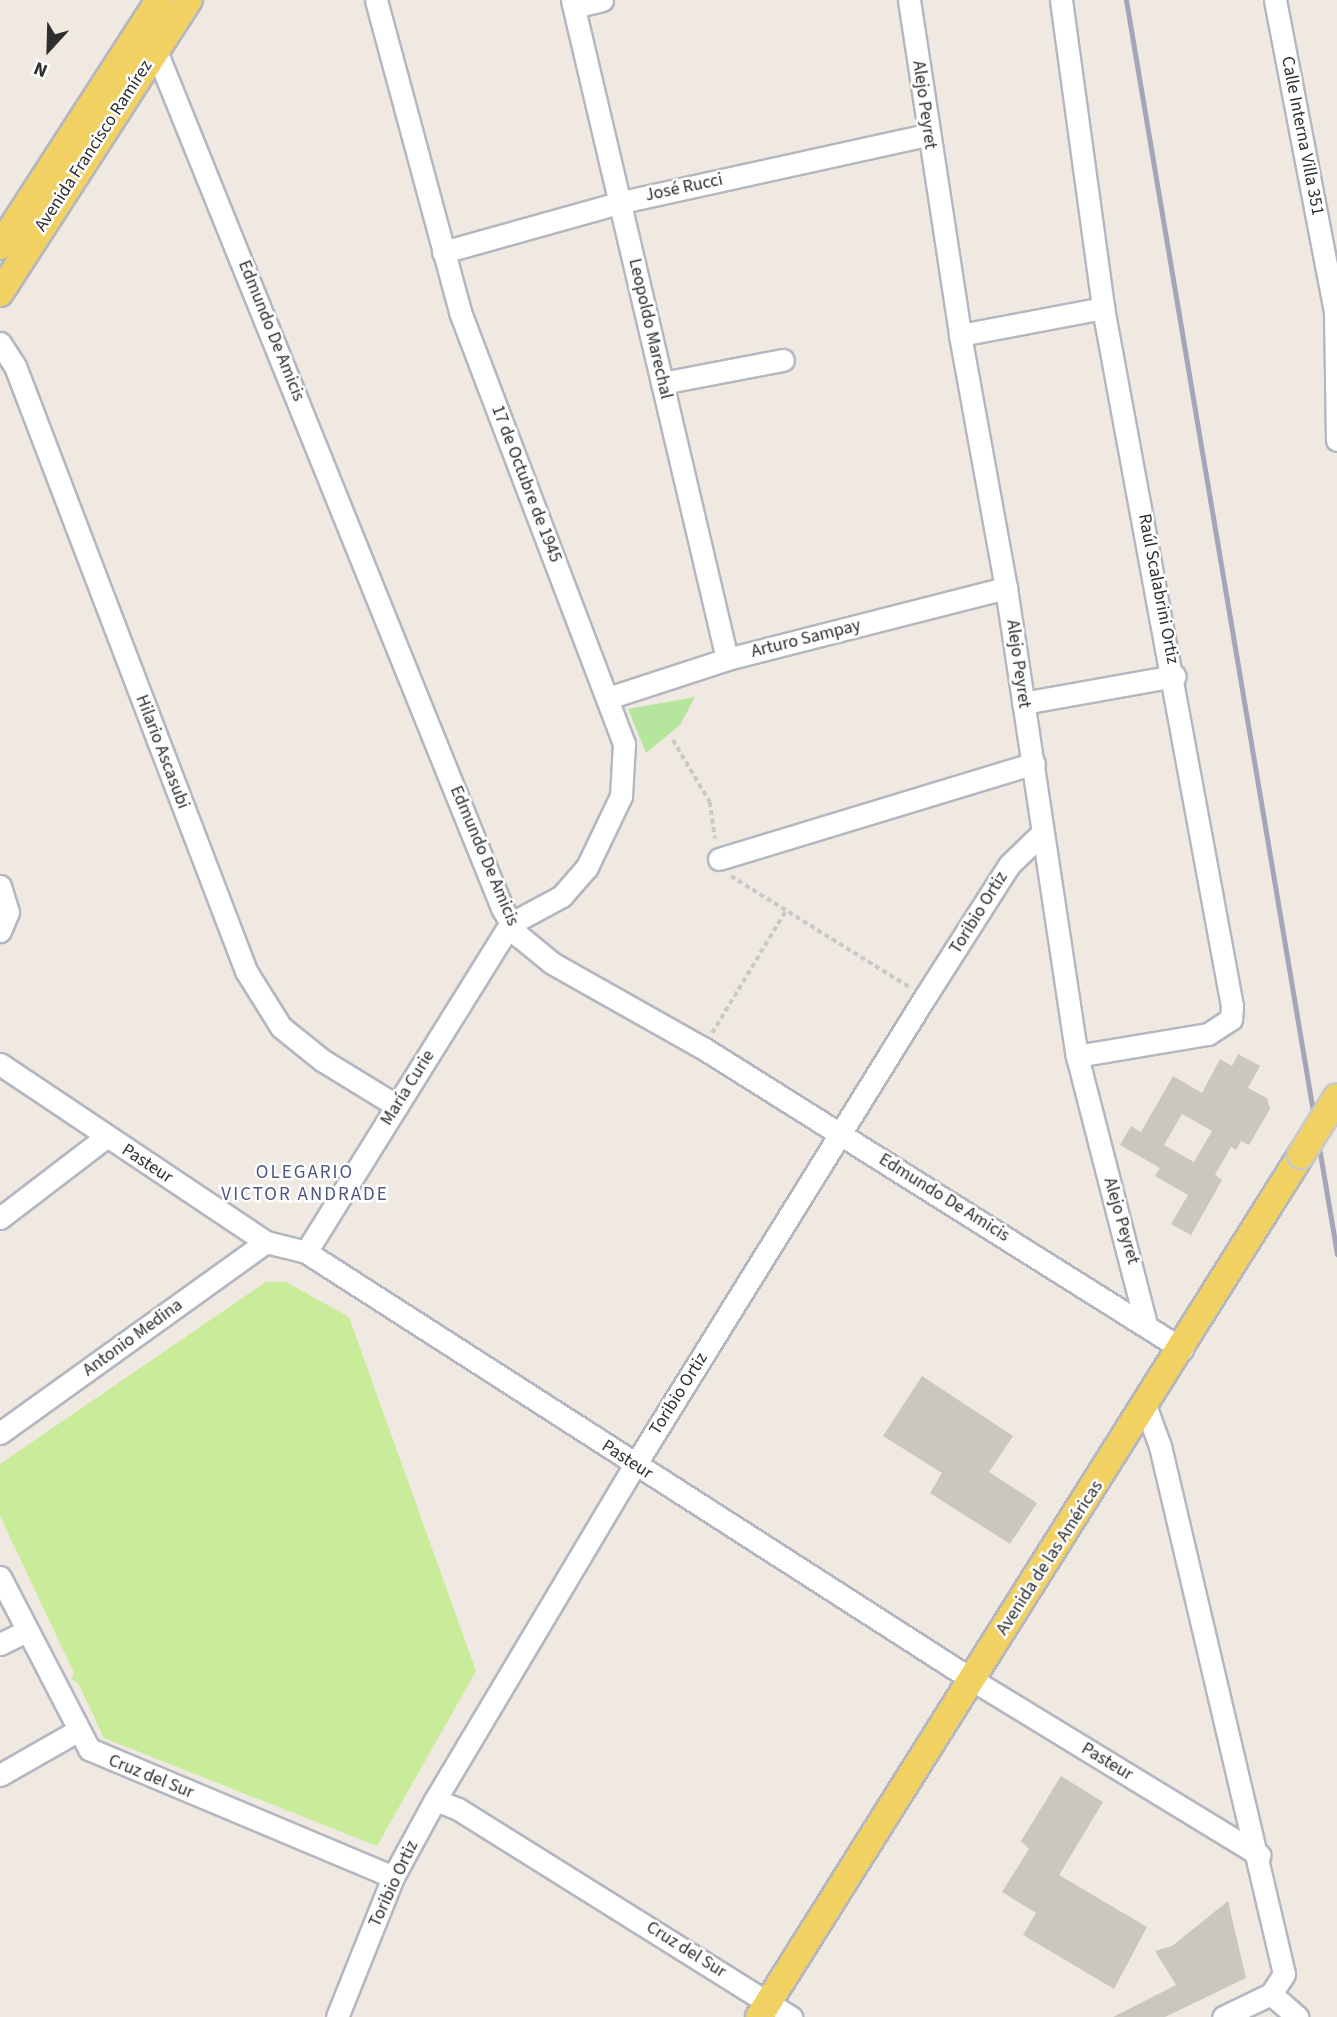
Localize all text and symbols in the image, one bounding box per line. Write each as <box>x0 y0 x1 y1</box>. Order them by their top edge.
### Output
north arrow <box>14 14 84 84</box>
text: N <box>30 54 52 84</box>
street label: Calle Interna Villa 351 <box>1276 55 1328 217</box>
street label: Avenida Francisco Ramírez <box>31 56 157 236</box>
street label: Alejo Peyret <box>907 59 941 151</box>
street label: José Rucci <box>643 169 725 207</box>
street label: Edmundo De Amicis <box>233 257 309 405</box>
street label: Leopoldo Marechal <box>623 257 677 401</box>
street label: 17 de Octubre de 1945 <box>486 402 566 566</box>
street label: Raúl Scalabrini Ortiz <box>1133 512 1183 666</box>
street label: Arturo Sampay <box>749 615 863 663</box>
street label: Alejo Peyret <box>1001 618 1035 710</box>
street label: Hilario Ascasubi <box>130 692 194 812</box>
street label: Edmundo De Amicis <box>445 783 523 929</box>
street label: Toribio Ortiz <box>945 868 1013 958</box>
street label: María Curie <box>376 1046 440 1130</box>
street label: Pasteur <box>117 1140 177 1188</box>
street label: Edmundo De Amicis <box>875 1149 1013 1247</box>
district label: OLEGARIO VICTOR ANDRADE <box>223 1162 387 1206</box>
street label: Alejo Peyret <box>1098 1175 1144 1267</box>
street label: Antonio Medina <box>79 1295 187 1381</box>
street label: Toribio Ortiz <box>645 1349 713 1439</box>
street label: Pasteur <box>597 1436 657 1484</box>
street label: Avenida de las Américas <box>992 1477 1108 1639</box>
street label: Pasteur <box>1077 1738 1137 1786</box>
street label: Cruz del Sur <box>105 1750 197 1804</box>
street label: Toribio Ortiz <box>365 1837 423 1931</box>
street label: Cruz del Sur <box>642 1917 730 1983</box>

